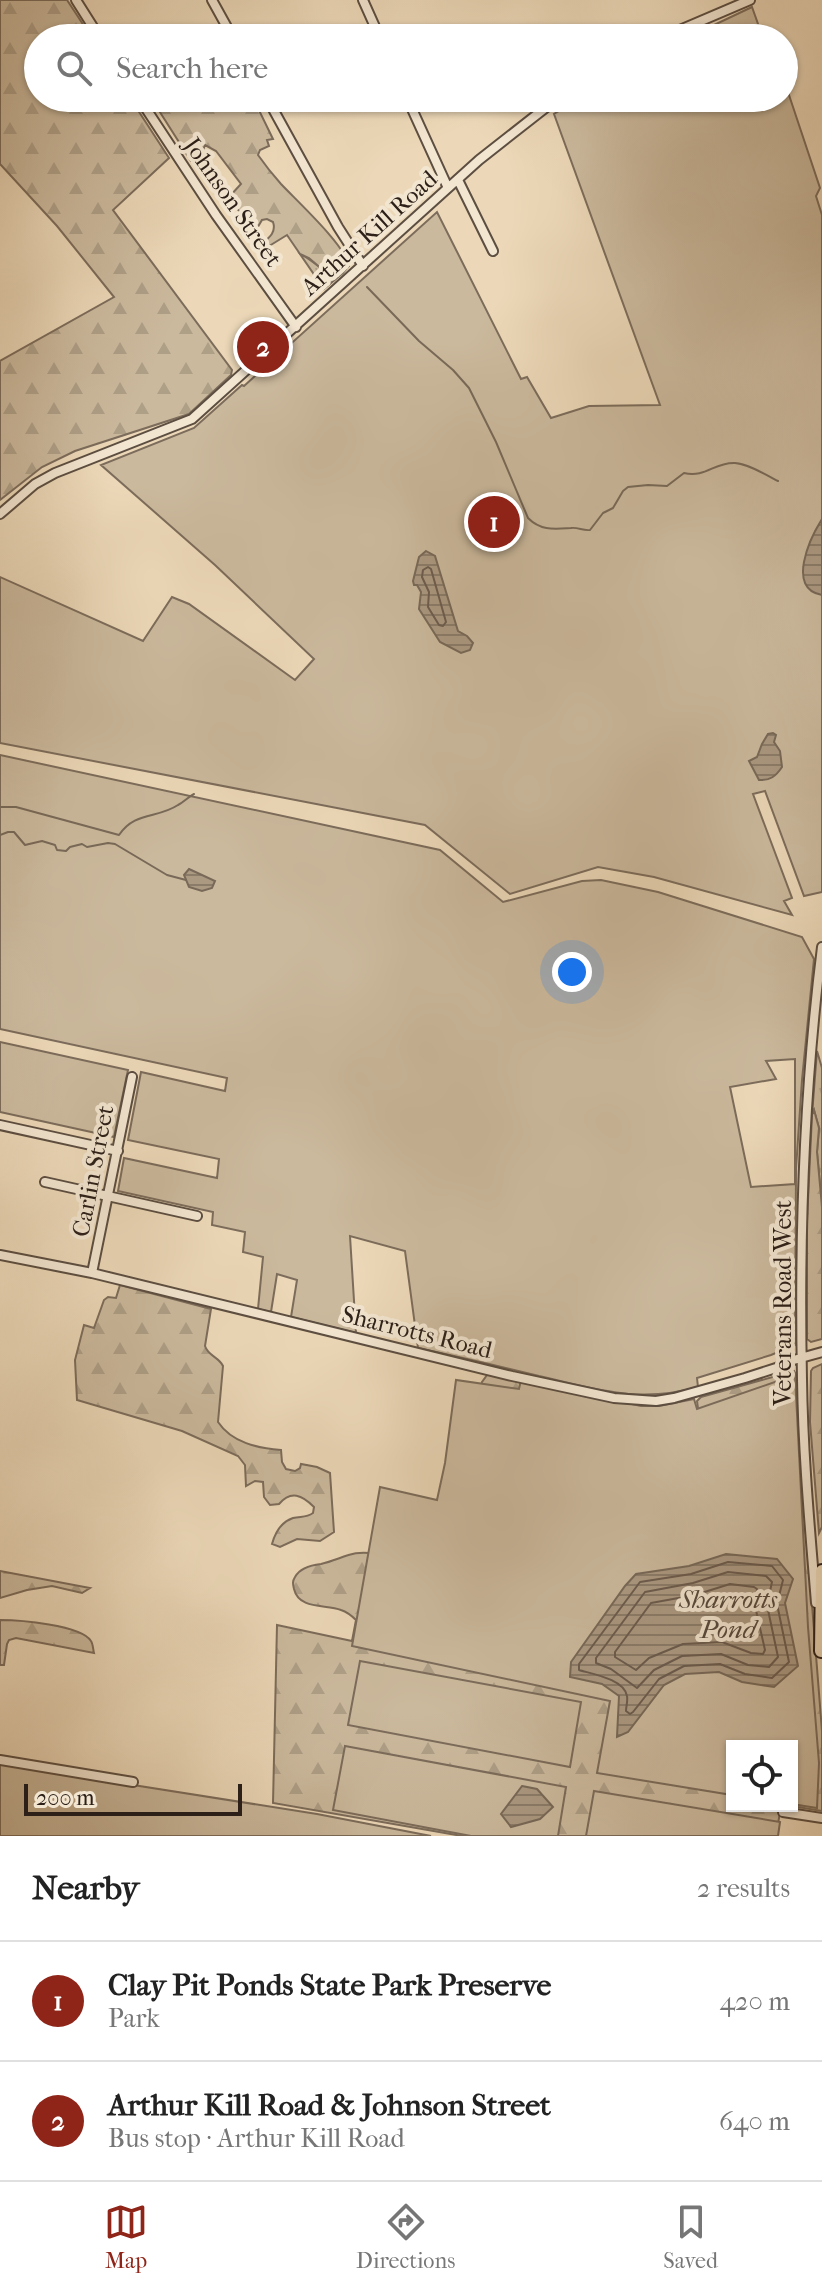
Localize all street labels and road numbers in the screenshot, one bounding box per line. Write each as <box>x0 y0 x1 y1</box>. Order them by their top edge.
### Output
street label: Johnson Street <box>177 130 288 272</box>
street label: Arthur Kill Road <box>295 164 443 302</box>
street label: Carlin Street <box>67 1102 120 1239</box>
street label: Veterans Road West <box>769 1200 797 1407</box>
street label: Sharrotts Road <box>339 1300 496 1364</box>

